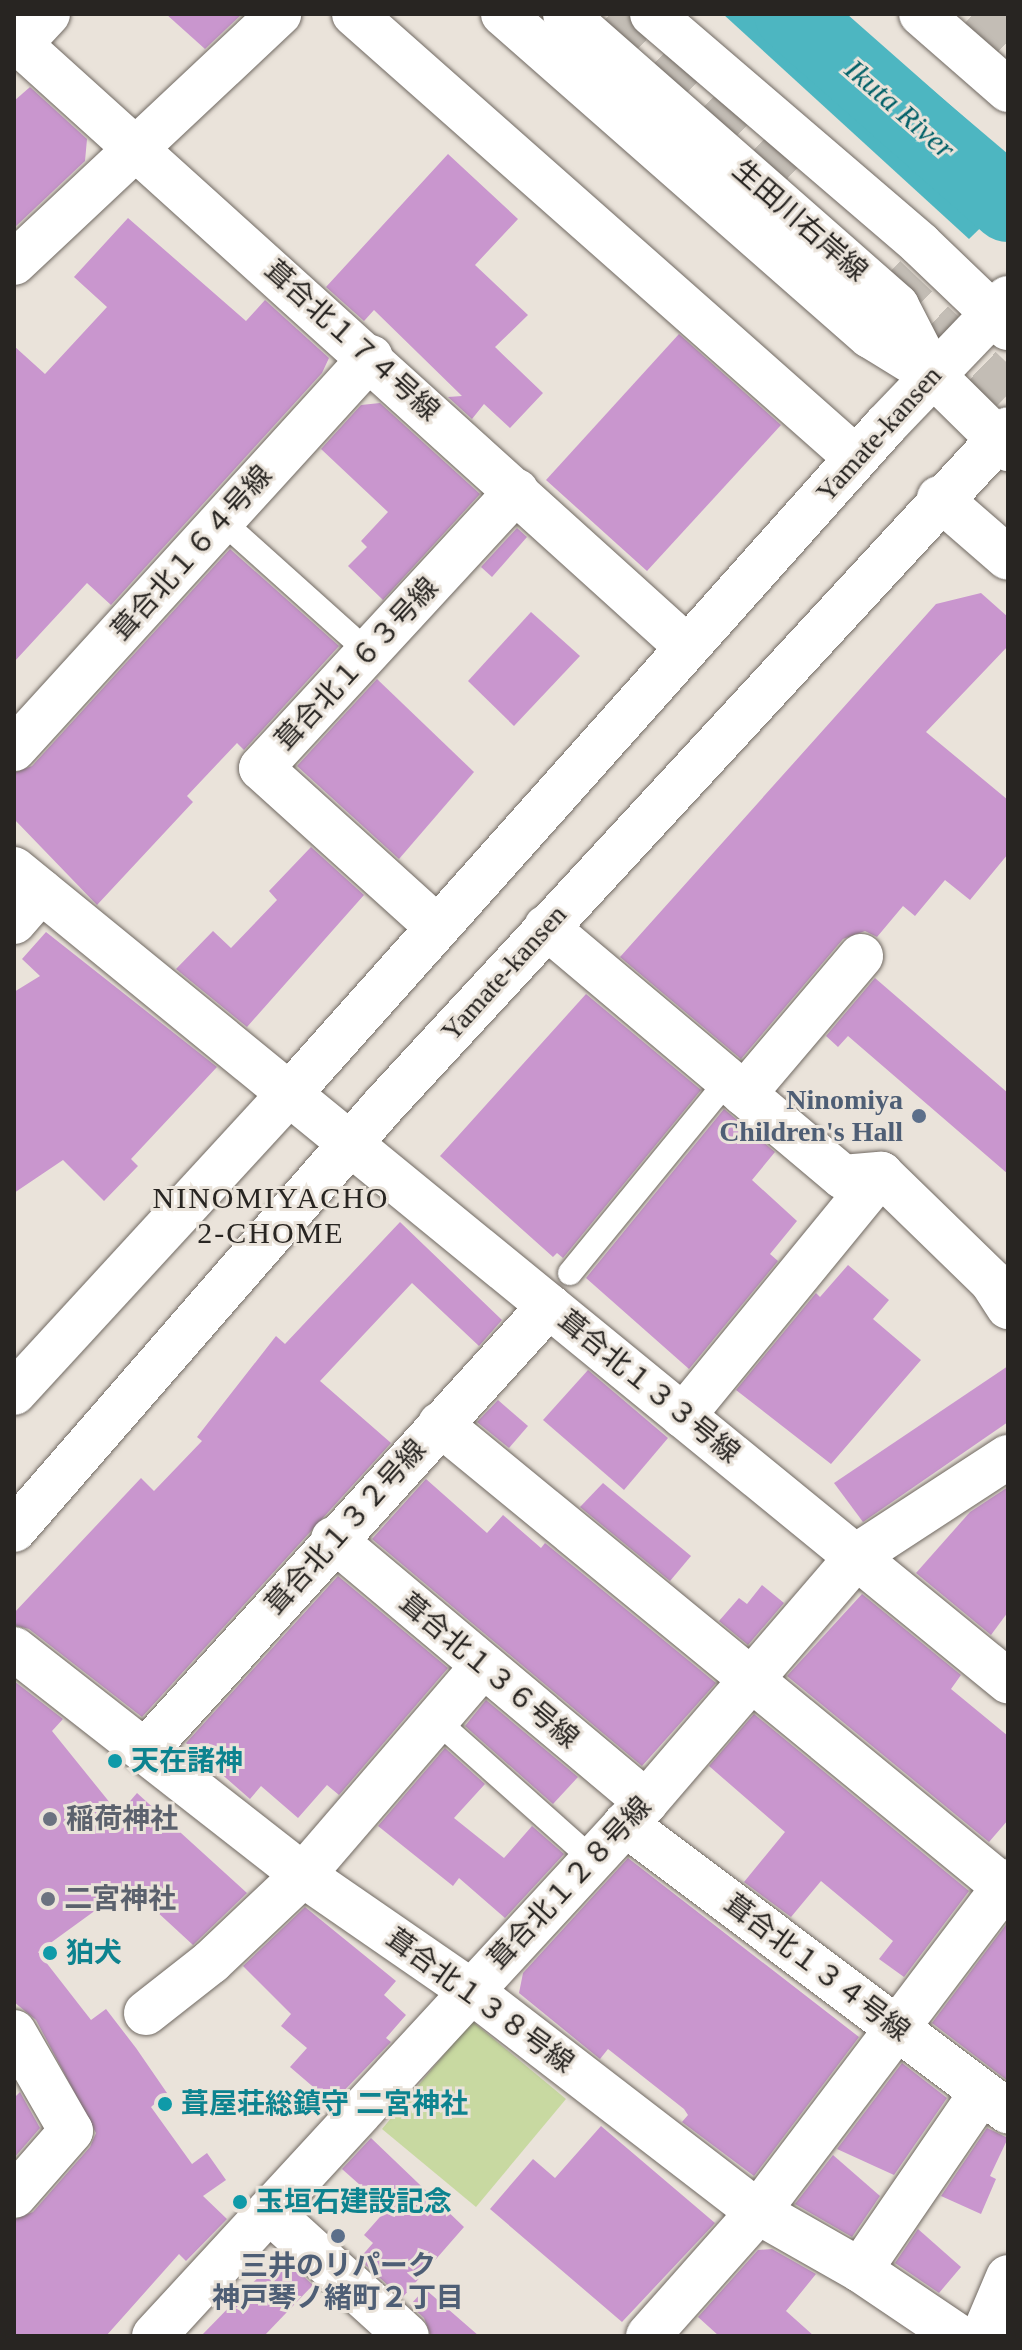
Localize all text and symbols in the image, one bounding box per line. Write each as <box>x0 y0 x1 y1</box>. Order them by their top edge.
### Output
water label: Ikuta River <box>838 51 962 167</box>
street label: 生田川右岸線 <box>726 153 874 289</box>
street label: 葺合北１７４号線 <box>258 254 446 428</box>
street label: Yamate-kansen <box>809 359 949 509</box>
street label: 葺合北１６４号線 <box>105 459 279 647</box>
street label: 葺合北１６３号線 <box>268 571 446 757</box>
street label: Yamate-kansen <box>434 898 574 1048</box>
place label: Ninomiya Children's Hall <box>719 1083 903 1149</box>
marker: Ninomiya Children's Hall <box>910 1107 928 1125</box>
district label: NINOMIYACHO 2-CHOME <box>153 1180 389 1250</box>
street label: 葺合北１３３号線 <box>551 1303 747 1471</box>
street label: 葺合北１３２号線 <box>259 1433 433 1621</box>
street label: 葺合北１３６号線 <box>392 1586 586 1756</box>
place label: 天在諸神 <box>131 1744 243 1778</box>
marker: 天在諸神 <box>106 1752 124 1770</box>
street label: 葺合北１２８号線 <box>481 1790 659 1976</box>
place label: 稲荷神社 <box>66 1802 178 1836</box>
marker: 稲荷神社 <box>41 1810 59 1828</box>
place label: 二宮神社 <box>64 1882 176 1916</box>
street label: 葺合北１３４号線 <box>717 1887 917 2049</box>
marker: 二宮神社 <box>39 1890 57 1908</box>
street label: 葺合北１３８号線 <box>380 1922 580 2080</box>
place label: 狛犬 <box>66 1936 122 1970</box>
marker: 狛犬 <box>41 1944 59 1962</box>
place label: 葺屋荘総鎮守 二宮神社 <box>181 2087 468 2121</box>
marker: 葺屋荘総鎮守 二宮神社 <box>156 2095 174 2113</box>
place label: 玉垣石建設記念 <box>256 2185 452 2219</box>
marker: 玉垣石建設記念 <box>231 2193 249 2211</box>
marker: 三井のリパーク 神戸琴ノ緒町２丁目 <box>329 2227 347 2245</box>
place label: 三井のリパーク 神戸琴ノ緒町２丁目 <box>212 2249 464 2315</box>

